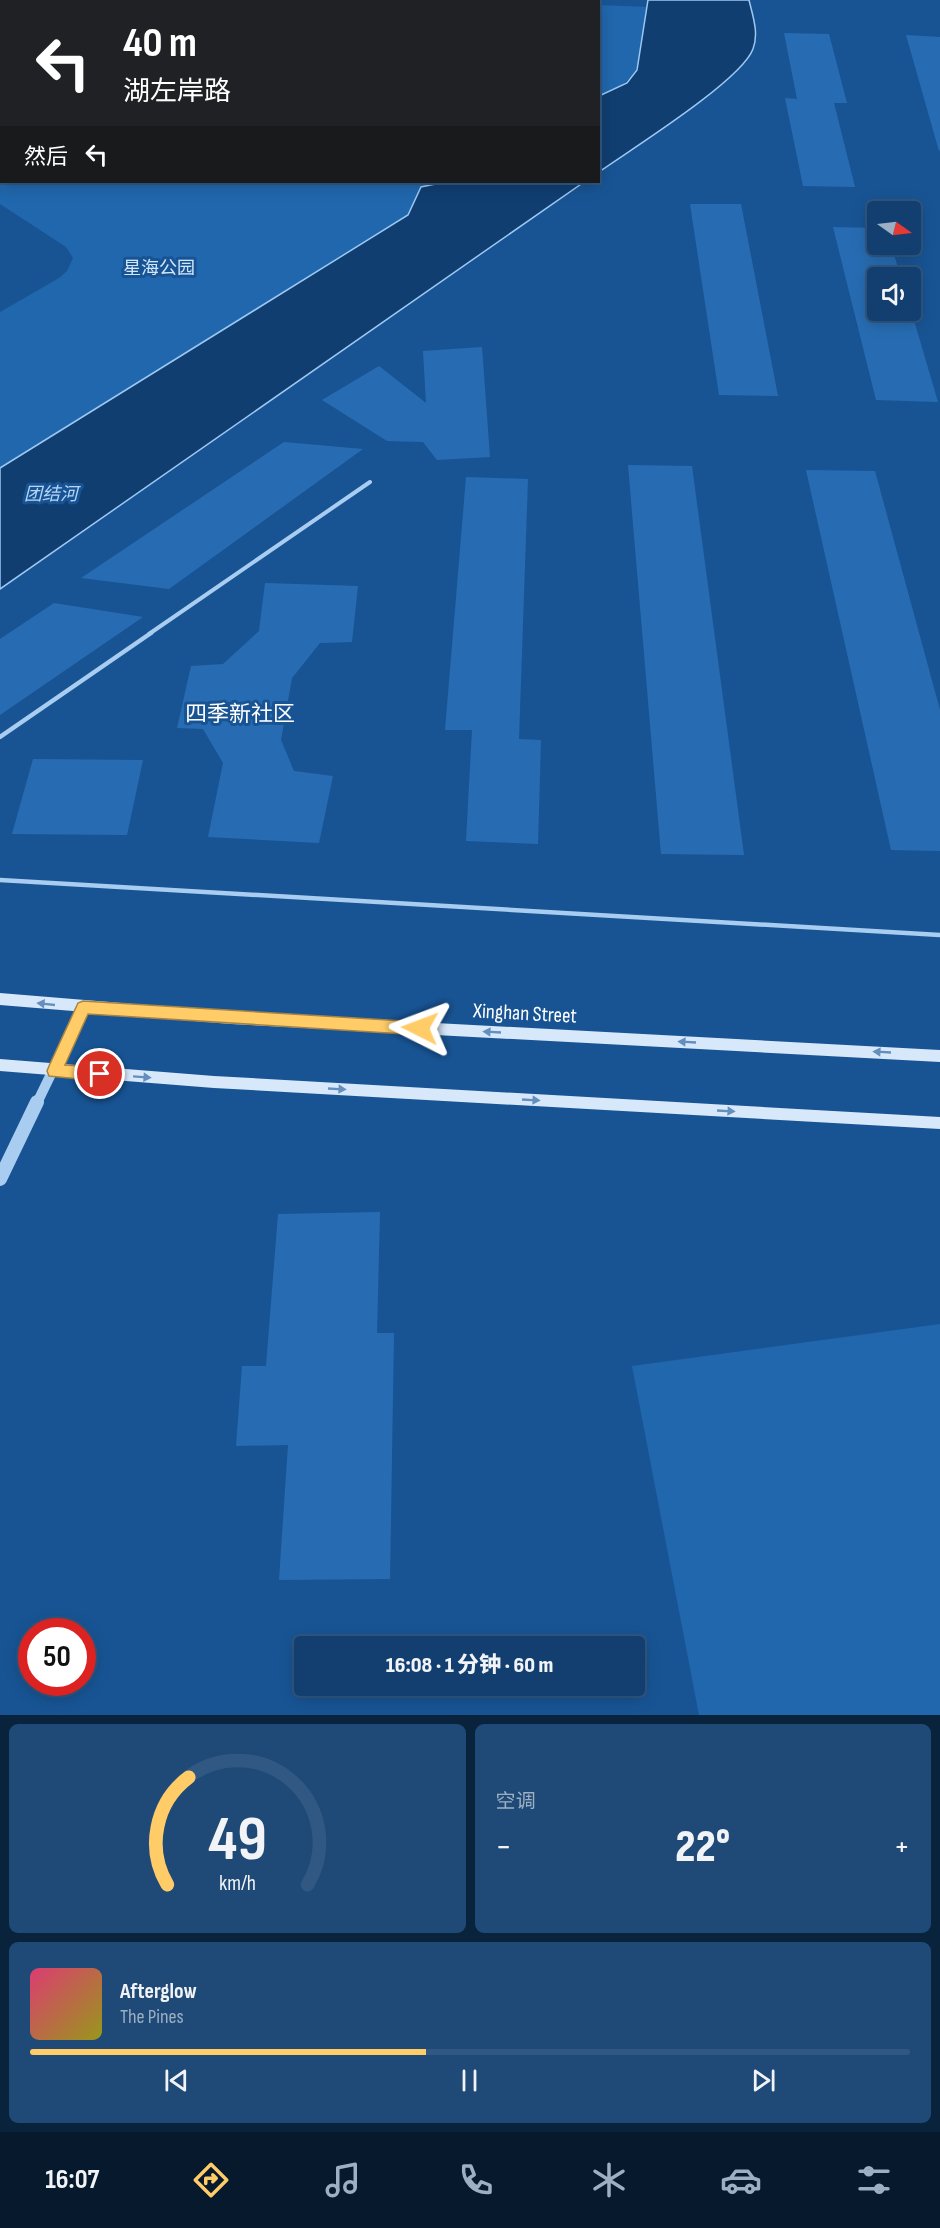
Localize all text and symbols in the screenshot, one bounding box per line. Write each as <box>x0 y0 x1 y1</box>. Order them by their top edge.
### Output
text: 40 m <box>123 18 197 69</box>
icon: left <box>24 24 102 102</box>
text: 湖左岸路 <box>123 76 231 108</box>
icon: left <box>80 138 113 171</box>
text: 然后 <box>24 144 68 171</box>
north arrow <box>867 201 921 255</box>
map controls <box>867 201 921 321</box>
park label: 星海公园 <box>123 258 195 279</box>
button: sound <box>867 267 921 321</box>
water label: 团结河 <box>24 484 81 505</box>
district label: 四季新社区 <box>185 701 295 728</box>
position arrow <box>388 996 452 1060</box>
street label: Xinghan Street <box>471 998 577 1029</box>
one-way arrow <box>37 999 56 1009</box>
one-way arrow <box>483 1027 502 1037</box>
one-way arrow <box>677 1038 696 1047</box>
pin <box>74 1048 125 1099</box>
one-way arrow <box>872 1048 891 1057</box>
icon: arrive <box>83 1057 116 1090</box>
one-way arrow <box>133 1072 152 1082</box>
one-way arrow <box>327 1084 346 1093</box>
one-way arrow <box>522 1095 541 1104</box>
one-way arrow <box>717 1106 736 1115</box>
speed limit sign: 50 <box>18 1618 96 1696</box>
text: 16:08 · 1 分钟 · 60 m <box>386 1652 553 1679</box>
text: 空调 <box>496 1790 536 1814</box>
text: 49 <box>208 1803 267 1878</box>
text: 22° <box>675 1820 730 1875</box>
text: − <box>496 1827 512 1867</box>
text: + <box>894 1827 910 1867</box>
text: km/h <box>219 1872 256 1897</box>
text: Afterglow <box>120 1978 197 2005</box>
text: The Pines <box>120 2005 184 2029</box>
icon: previous <box>160 2064 193 2097</box>
icon: pause <box>453 2064 486 2097</box>
icon: next <box>747 2064 780 2097</box>
icon: directions <box>190 2159 232 2201</box>
icon: music <box>322 2159 364 2201</box>
icon: phone <box>455 2159 497 2201</box>
icon: climate <box>588 2159 630 2201</box>
icon: car <box>720 2159 762 2201</box>
icon: filters <box>853 2159 895 2201</box>
text: 16:07 <box>45 2164 99 2196</box>

